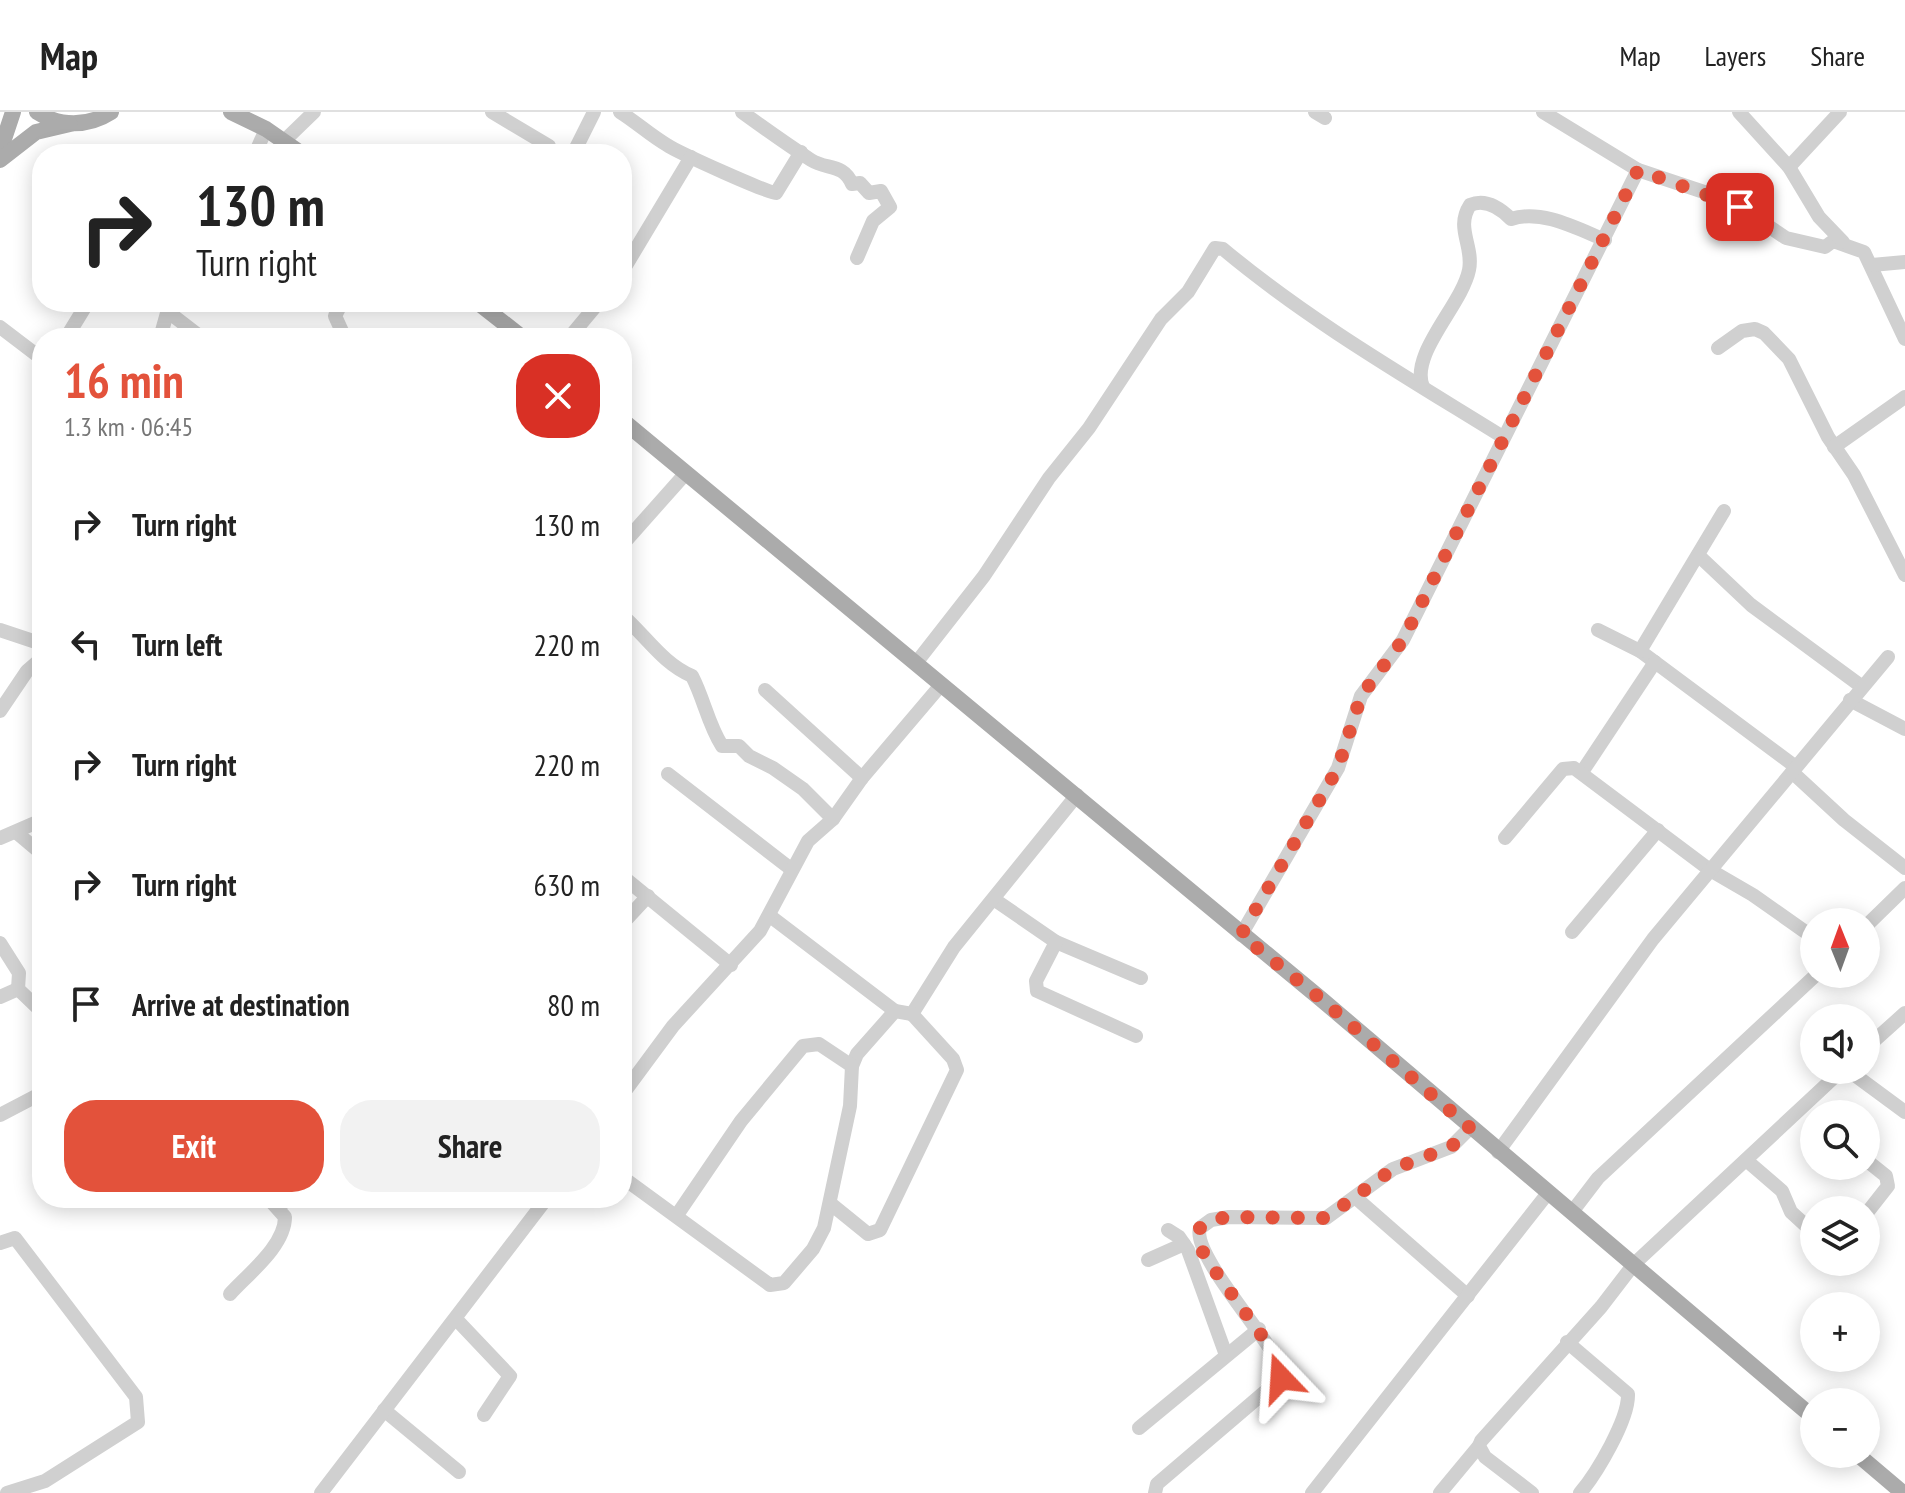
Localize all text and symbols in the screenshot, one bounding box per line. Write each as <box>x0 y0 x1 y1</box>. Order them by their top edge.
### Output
text: Map <box>40 31 98 80</box>
text: Map <box>1619 37 1661 74</box>
text: Layers <box>1705 37 1766 74</box>
text: Share <box>1810 37 1865 74</box>
text: 130 m <box>196 169 325 241</box>
pin <box>1706 173 1774 241</box>
icon: right <box>64 176 168 280</box>
icon: arrive <box>1718 185 1762 229</box>
text: Turn right <box>196 239 317 286</box>
text: 16 min <box>64 349 184 411</box>
button: close <box>516 354 600 438</box>
text: 1.3 km · 06:45 <box>64 410 193 443</box>
icon: right <box>64 502 108 546</box>
text: Turn right <box>132 505 236 544</box>
text: 130 m <box>534 505 600 544</box>
icon: left <box>64 622 108 666</box>
text: Turn left <box>132 625 222 664</box>
text: 220 m <box>534 625 600 664</box>
icon: right <box>64 742 108 786</box>
text: Turn right <box>132 745 236 784</box>
text: 220 m <box>534 745 600 784</box>
icon: right <box>64 862 108 906</box>
text: Turn right <box>132 865 236 904</box>
text: 630 m <box>534 865 600 904</box>
north arrow <box>1800 908 1880 988</box>
map controls <box>1800 908 1880 1468</box>
icon: arrive <box>64 982 108 1026</box>
text: Arrive at destination <box>132 985 350 1024</box>
text: 80 m <box>547 985 600 1024</box>
button: sound <box>1800 1004 1880 1084</box>
button: Exit <box>64 1100 324 1192</box>
button: Share <box>340 1100 600 1192</box>
button: search <box>1800 1100 1880 1180</box>
button: layers <box>1800 1196 1880 1276</box>
button: + <box>1800 1292 1880 1372</box>
position arrow <box>1239 1336 1323 1420</box>
button: − <box>1800 1388 1880 1468</box>

